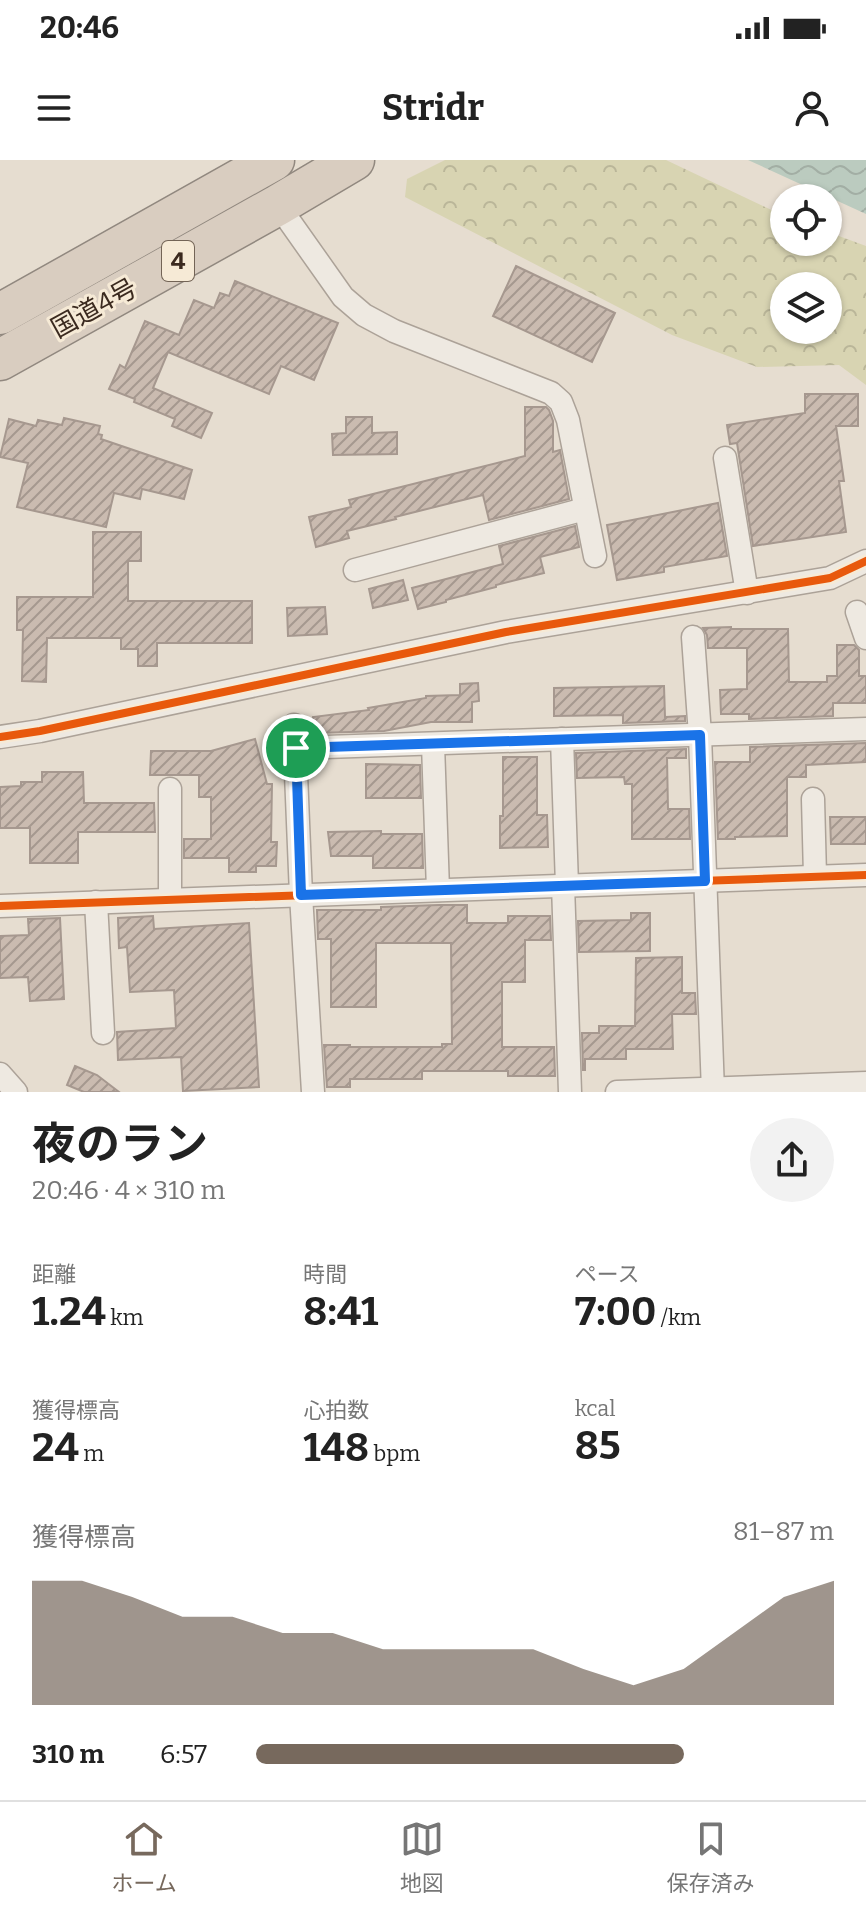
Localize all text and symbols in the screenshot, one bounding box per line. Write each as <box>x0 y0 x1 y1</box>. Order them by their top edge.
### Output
text: 20:46 <box>40 10 119 46</box>
icon: menu <box>32 86 76 130</box>
text: Stridr <box>382 86 484 130</box>
icon: person <box>790 86 834 130</box>
map controls <box>770 184 842 344</box>
button: locate <box>770 184 842 256</box>
road number: 4 <box>162 241 194 281</box>
street label: 国道4号 <box>46 272 143 345</box>
button: layers <box>770 272 842 344</box>
pin <box>262 714 330 782</box>
icon: arrive <box>274 726 318 770</box>
text: 夜のラン <box>32 1118 208 1171</box>
button: share <box>750 1118 834 1202</box>
text: 20:46 · 4 × 310 m <box>32 1175 225 1206</box>
text: 距離 <box>32 1261 76 1288</box>
text: 時間 <box>303 1261 347 1288</box>
text: ペース <box>575 1261 640 1288</box>
text: 1.24 <box>32 1288 106 1336</box>
text: 8:41 <box>303 1288 378 1336</box>
text: 7:00 <box>575 1288 656 1336</box>
text: km <box>106 1304 143 1331</box>
text: /km <box>656 1304 701 1331</box>
text: kcal <box>575 1395 616 1422</box>
text: 獲得標高 <box>32 1397 120 1424</box>
text: 心拍数 <box>303 1397 369 1424</box>
text: 85 <box>575 1422 621 1470</box>
text: 24 <box>32 1424 79 1472</box>
text: 148 <box>303 1424 369 1472</box>
text: m <box>79 1440 104 1467</box>
text: bpm <box>369 1440 420 1467</box>
text: 81–87 m <box>733 1516 834 1547</box>
text: 獲得標高 <box>32 1522 136 1553</box>
text: 310 m <box>32 1739 104 1770</box>
text: 6:57 <box>160 1739 207 1770</box>
tab: ホーム <box>111 1817 177 1897</box>
tab: 地図 <box>400 1817 444 1897</box>
tab: 保存済み <box>667 1817 755 1897</box>

